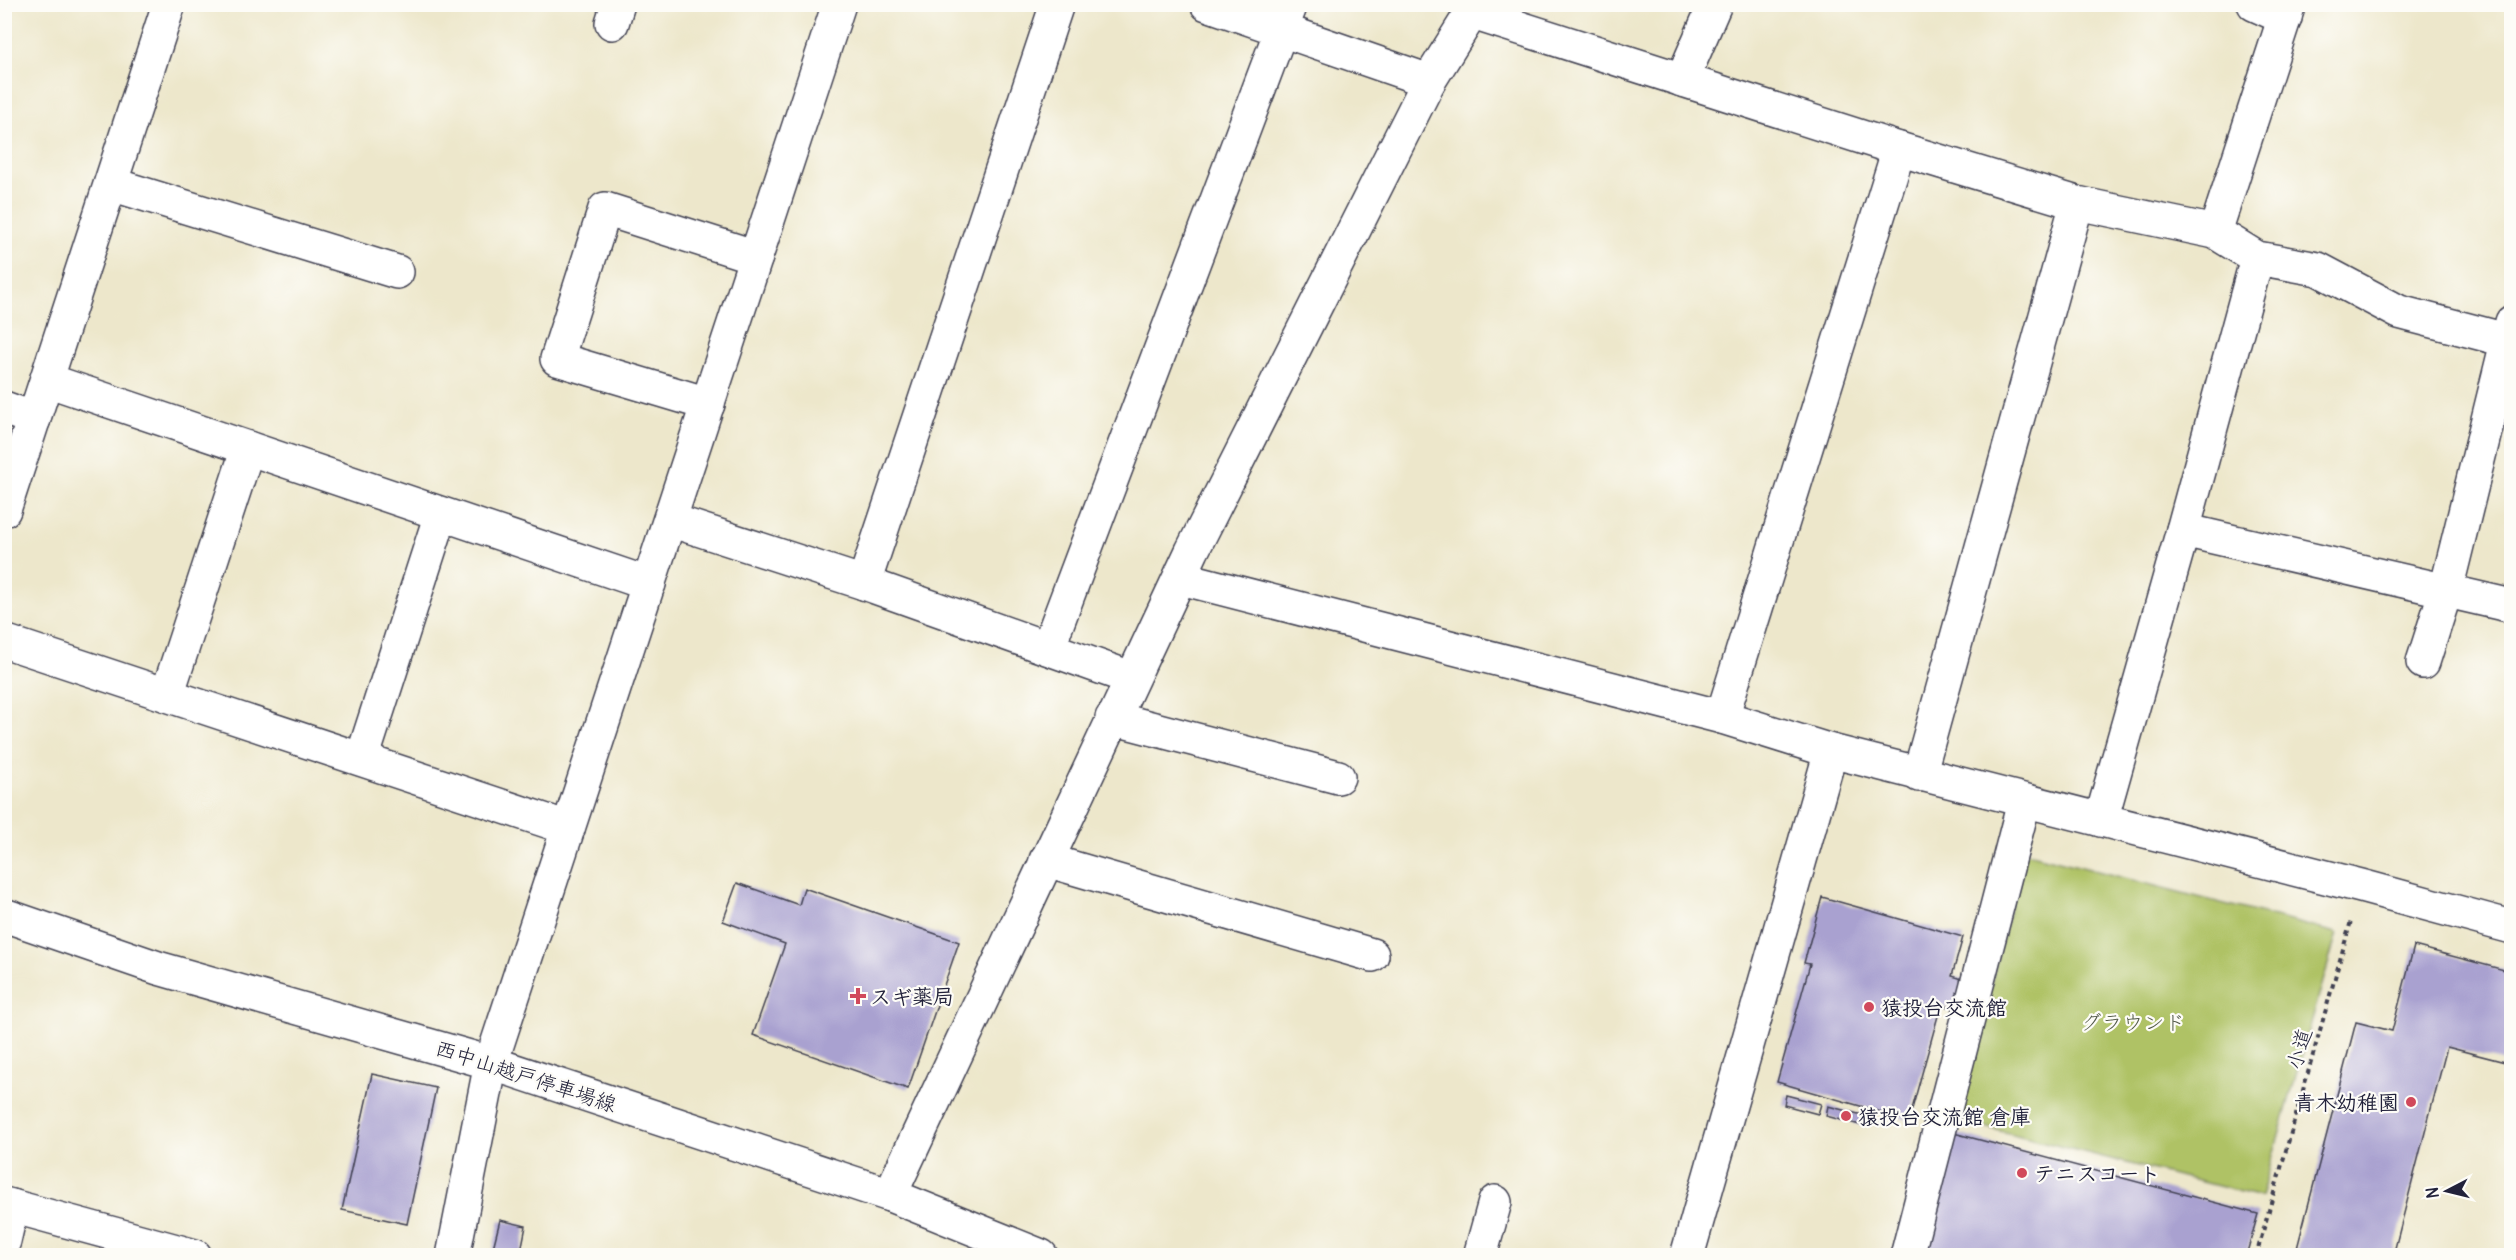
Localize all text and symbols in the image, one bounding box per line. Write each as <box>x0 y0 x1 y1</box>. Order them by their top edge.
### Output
place label: スギ薬局 <box>870 983 954 1010</box>
marker: スギ薬局 <box>851 989 865 1003</box>
place label: 猿投台交流館 <box>1881 994 2007 1021</box>
marker: 猿投台交流館 <box>1862 1000 1876 1014</box>
park label: グラウンド <box>2081 1009 2186 1036</box>
street label: 小道 <box>2280 1025 2318 1073</box>
street label: 西中山越戸停車場線 <box>432 1034 620 1118</box>
place label: 青木幼稚園 <box>2294 1089 2399 1116</box>
marker: 青木幼稚園 <box>2404 1095 2418 1109</box>
place label: 猿投台交流館 倉庫 <box>1858 1103 2031 1130</box>
marker: 猿投台交流館 倉庫 <box>1839 1109 1853 1123</box>
place label: テニスコート <box>2034 1160 2160 1187</box>
north arrow <box>2417 1161 2477 1221</box>
marker: テニスコート <box>2015 1166 2029 1180</box>
text: N <box>2422 1186 2443 1200</box>

